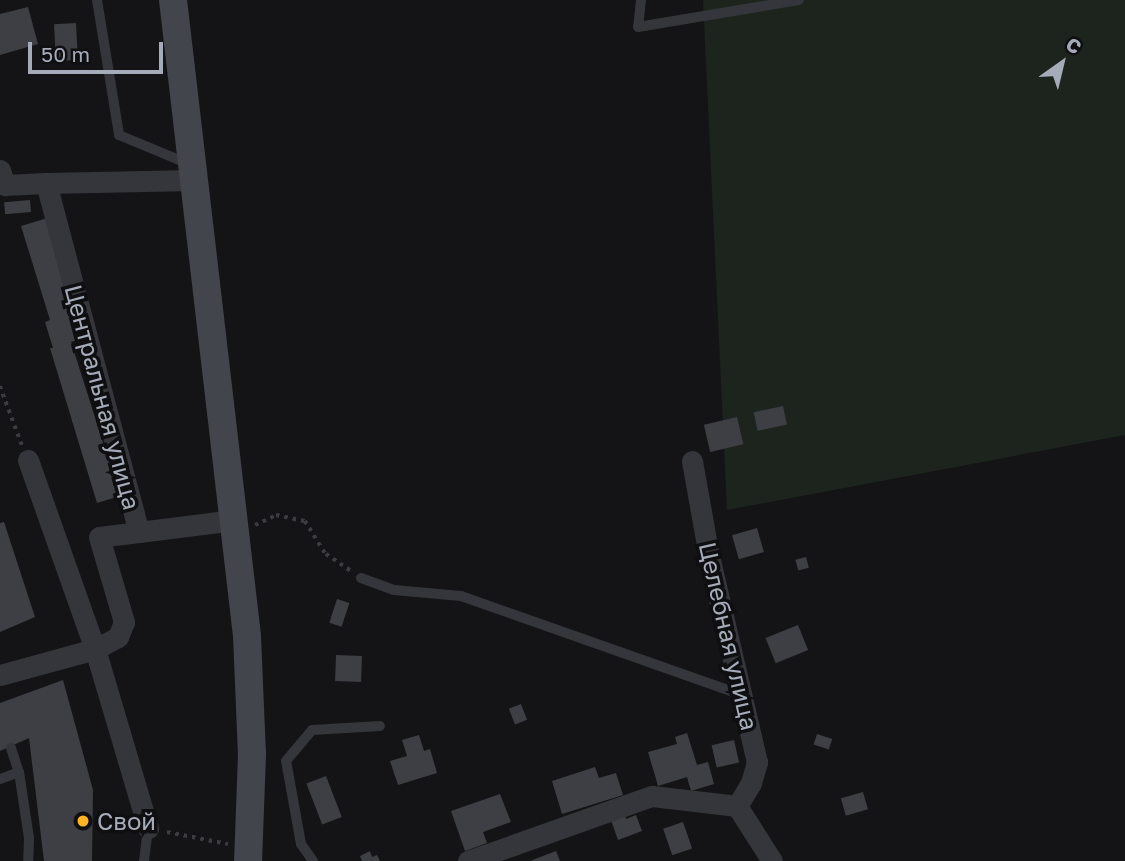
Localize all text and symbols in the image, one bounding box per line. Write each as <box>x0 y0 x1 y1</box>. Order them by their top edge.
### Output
scale bar <box>32 28 166 72</box>
north arrow <box>1027 28 1097 98</box>
text: С <box>1062 32 1086 58</box>
text: 50 m <box>41 41 90 67</box>
street label: Центральная улица <box>59 281 147 513</box>
street label: Целебная улица <box>693 539 765 733</box>
place label: Свой <box>97 807 156 835</box>
marker: Свой <box>75 813 91 829</box>

